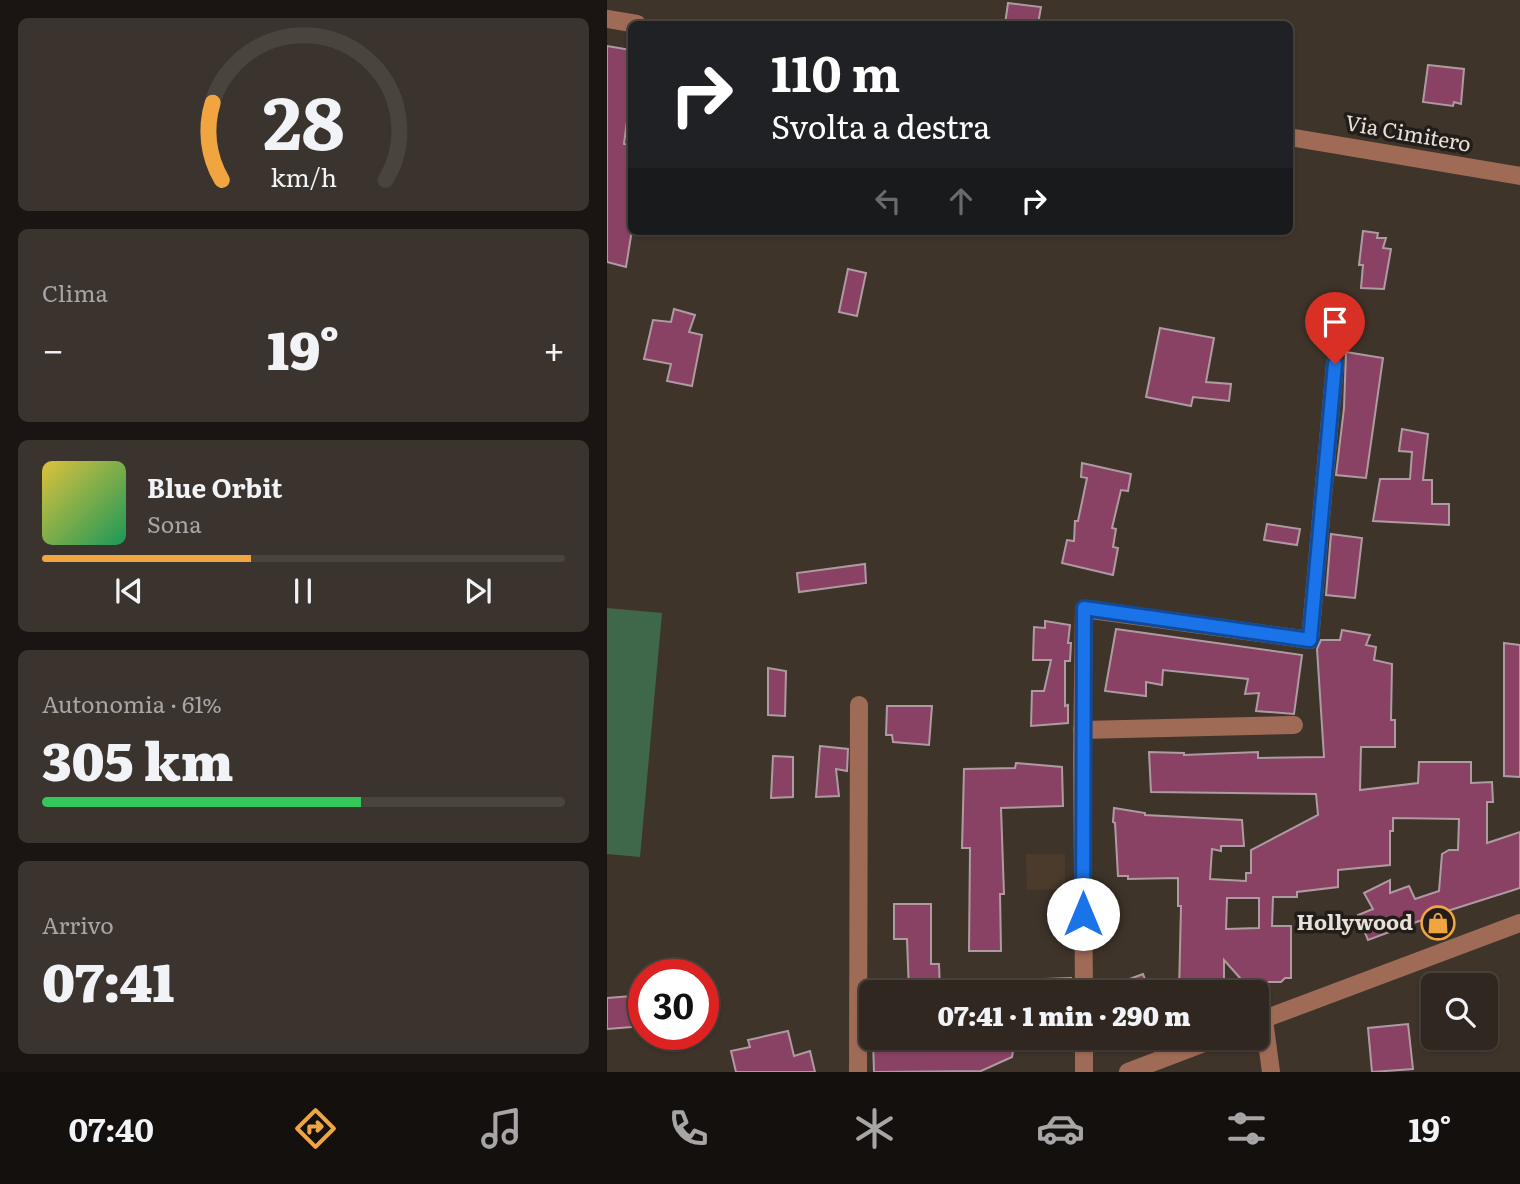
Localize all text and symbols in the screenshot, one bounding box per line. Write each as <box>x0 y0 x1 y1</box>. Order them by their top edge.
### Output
text: 110 m <box>771 34 900 107</box>
icon: right <box>656 49 747 140</box>
text: 28 <box>263 65 344 173</box>
text: Svolta a destra <box>771 101 990 149</box>
street label: Via Cimitero <box>1343 105 1474 158</box>
text: km/h <box>270 158 337 195</box>
icon: left <box>869 182 907 220</box>
icon: ahead <box>942 182 980 220</box>
icon: right <box>1015 182 1053 220</box>
text: Clima <box>42 275 108 309</box>
pin <box>1305 292 1365 364</box>
icon: arrive <box>1316 303 1354 341</box>
text: 19° <box>267 309 340 386</box>
text: − <box>42 319 64 376</box>
text: + <box>543 319 565 376</box>
text: Blue Orbit <box>147 467 282 506</box>
text: Sona <box>147 506 202 540</box>
icon: previous <box>110 572 148 610</box>
icon: pause <box>284 572 322 610</box>
icon: next <box>459 572 497 610</box>
text: Autonomia · 61% <box>42 686 222 720</box>
text: 305 km <box>42 720 234 797</box>
position arrow <box>1046 877 1120 951</box>
shop icon: Hollywood <box>1419 904 1457 942</box>
place label: Hollywood <box>1297 905 1413 936</box>
text: Arrivo <box>42 907 114 941</box>
text: 07:41 <box>42 941 174 1018</box>
speed limit sign: 30 <box>628 959 719 1050</box>
map controls <box>1421 973 1498 1050</box>
button: search <box>1421 973 1498 1050</box>
text: 07:41 · 1 min · 290 m <box>937 995 1191 1034</box>
text: 07:40 <box>69 1104 154 1152</box>
icon: directions <box>291 1104 340 1153</box>
icon: music <box>477 1104 526 1153</box>
icon: phone <box>664 1104 713 1153</box>
icon: climate <box>850 1104 899 1153</box>
icon: car <box>1036 1104 1085 1153</box>
icon: filters <box>1222 1104 1271 1153</box>
text: 19° <box>1408 1104 1451 1152</box>

